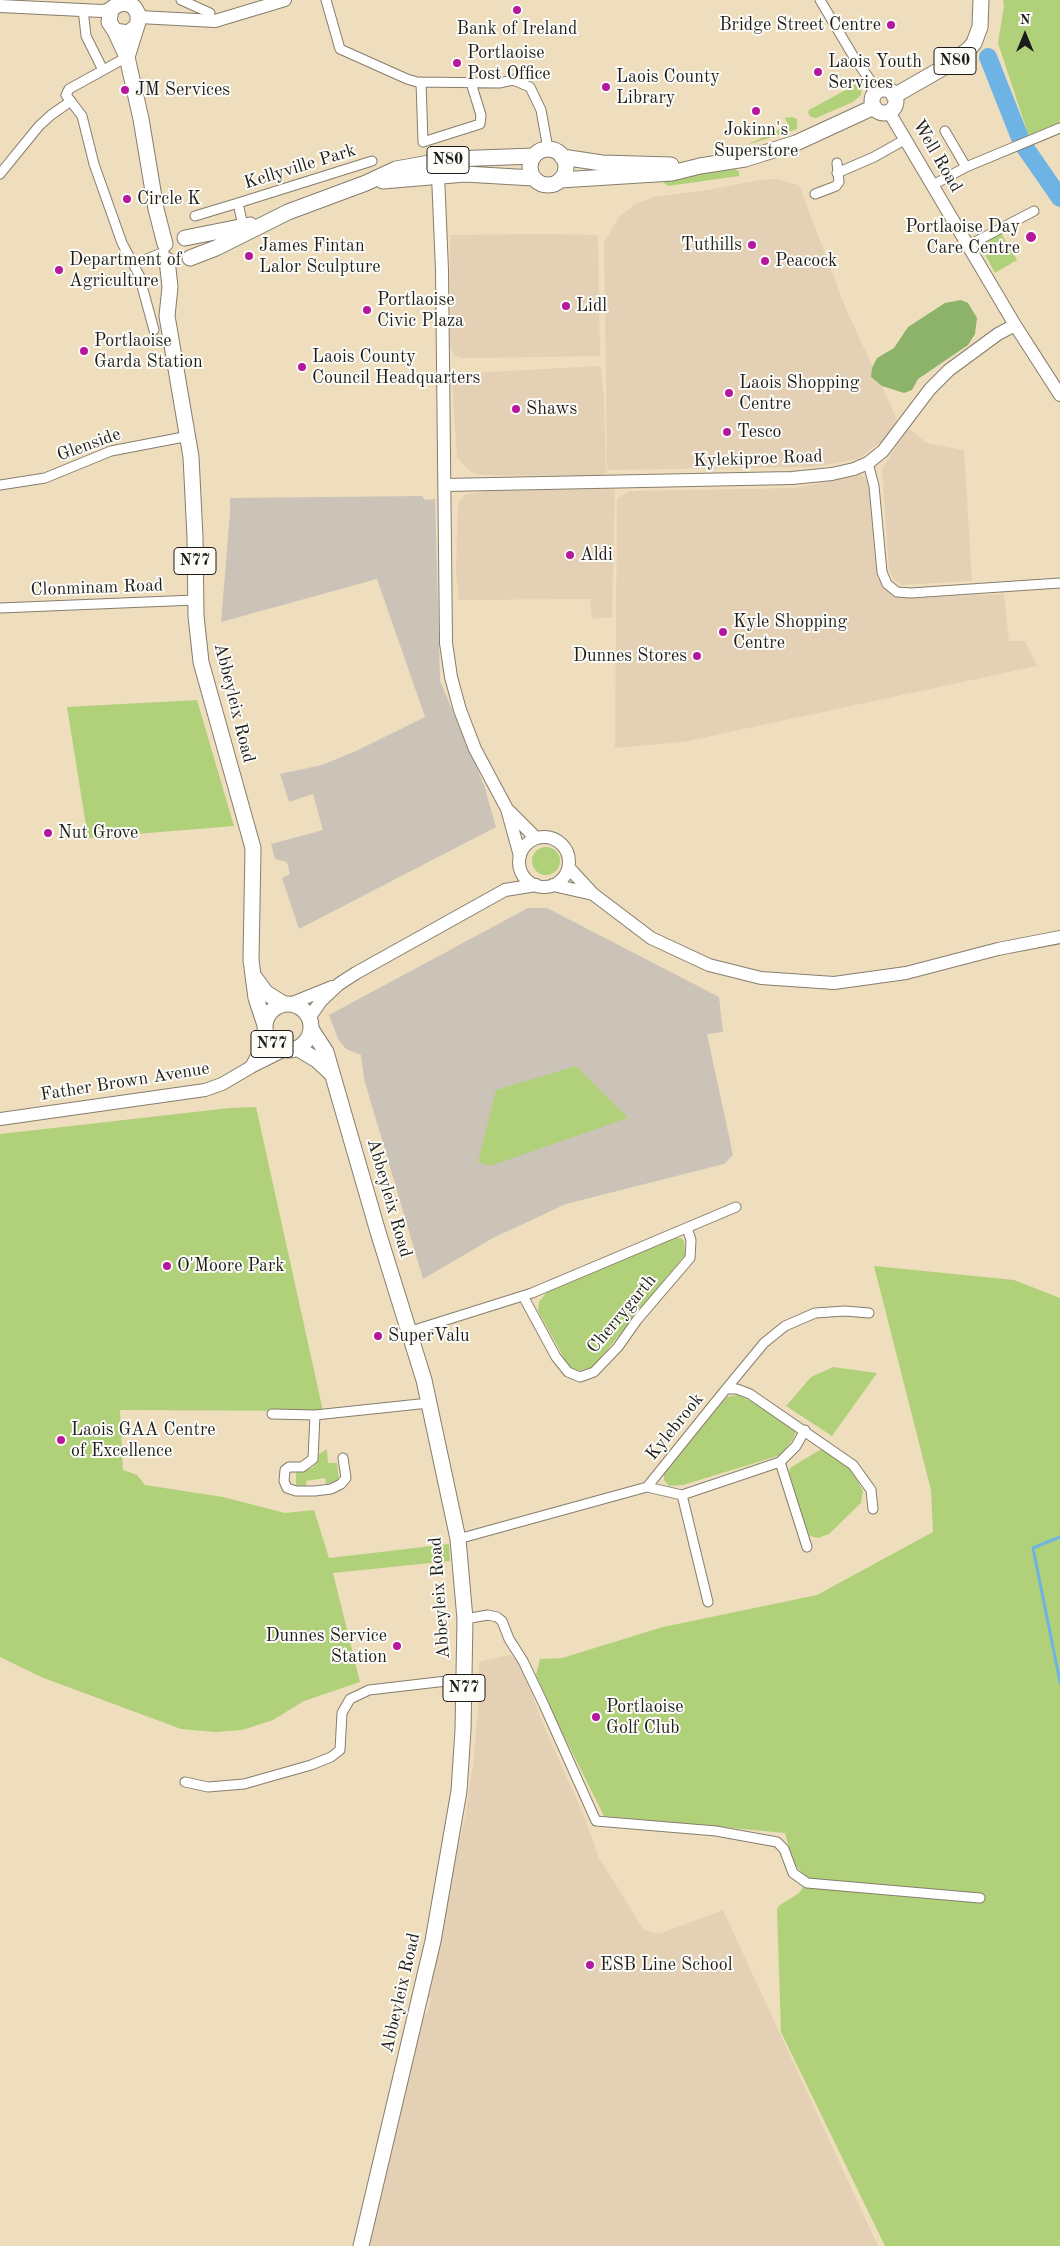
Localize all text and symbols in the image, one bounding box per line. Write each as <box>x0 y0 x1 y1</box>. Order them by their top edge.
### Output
marker: Bank of Ireland <box>511 4 523 16</box>
north arrow <box>1000 10 1050 60</box>
text: N <box>1020 13 1030 27</box>
place label: Bridge Street Centre <box>719 14 881 36</box>
place label: Bank of Ireland <box>457 18 577 40</box>
marker: Bridge Street Centre <box>885 19 897 31</box>
place label: Portlaoise Post Office <box>467 42 551 84</box>
road number: N80 <box>934 48 976 74</box>
place label: Laois Youth Services <box>828 51 922 94</box>
marker: Portlaoise Post Office <box>451 57 463 69</box>
place label: Laois County Library <box>616 66 720 108</box>
marker: Laois Youth Services <box>812 66 824 78</box>
place label: JM Services <box>135 79 230 101</box>
marker: Laois County Library <box>600 81 612 93</box>
marker: JM Services <box>119 84 131 96</box>
marker: Jokinn's Superstore <box>750 105 762 117</box>
street label: Well Road <box>907 116 967 196</box>
place label: Jokinn's Superstore <box>714 119 798 162</box>
street label: Kellyville Park <box>242 140 358 194</box>
road number: N80 <box>427 146 469 174</box>
place label: Circle K <box>137 188 201 210</box>
marker: Circle K <box>121 193 133 205</box>
place label: Portlaoise Day Care Centre <box>905 216 1020 258</box>
marker: Portlaoise Day Care Centre <box>1024 230 1038 244</box>
place label: Tuthills <box>681 234 742 256</box>
place label: James Fintan Lalor Sculpture <box>259 235 381 278</box>
marker: Tuthills <box>746 239 758 251</box>
place label: Department of Agriculture <box>69 249 182 292</box>
marker: James Fintan Lalor Sculpture <box>243 250 255 262</box>
place label: Peacock <box>775 250 837 272</box>
marker: Peacock <box>759 255 771 267</box>
marker: Department of Agriculture <box>53 264 65 276</box>
place label: Portlaoise Civic Plaza <box>377 289 464 332</box>
place label: Lidl <box>576 295 607 317</box>
marker: Lidl <box>560 300 572 312</box>
marker: Portlaoise Civic Plaza <box>361 304 373 316</box>
place label: Portlaoise Garda Station <box>94 330 203 372</box>
marker: Portlaoise Garda Station <box>78 345 90 357</box>
place label: Laois County Council Headquarters <box>312 346 480 388</box>
marker: Laois County Council Headquarters <box>296 361 308 373</box>
place label: Laois Shopping Centre <box>739 372 859 414</box>
marker: Laois Shopping Centre <box>723 387 735 399</box>
place label: Shaws <box>526 398 577 420</box>
marker: Shaws <box>510 403 522 415</box>
place label: Tesco <box>737 421 781 443</box>
street label: Glenside <box>54 424 124 466</box>
marker: Tesco <box>721 426 733 438</box>
street label: Kylekiproe Road <box>693 446 823 472</box>
place label: Aldi <box>580 544 613 566</box>
road number: N77 <box>174 548 216 574</box>
marker: Aldi <box>564 549 576 561</box>
street label: Clonminam Road <box>30 575 164 601</box>
place label: Kyle Shopping Centre <box>733 611 847 654</box>
marker: Kyle Shopping Centre <box>717 626 729 638</box>
street label: Abbeyleix Road <box>209 641 259 765</box>
place label: Dunnes Stores <box>573 645 687 667</box>
marker: Dunnes Stores <box>691 650 703 662</box>
place label: Nut Grove <box>58 822 138 844</box>
marker: Nut Grove <box>42 827 54 839</box>
road number: N77 <box>251 1030 293 1058</box>
street label: Father Brown Avenue <box>39 1058 211 1106</box>
street label: Abbeyleix Road <box>362 1136 416 1260</box>
place label: O'Moore Park <box>177 1255 285 1277</box>
marker: O'Moore Park <box>161 1260 173 1272</box>
street label: Cherrygarth <box>583 1270 661 1358</box>
place label: SuperValu <box>388 1325 470 1347</box>
marker: SuperValu <box>372 1330 384 1342</box>
street label: Kylebrook <box>641 1389 709 1465</box>
place label: Laois GAA Centre of Excellence <box>71 1419 216 1462</box>
marker: Laois GAA Centre of Excellence <box>55 1434 67 1446</box>
street label: Abbeyleix Road <box>425 1536 455 1660</box>
place label: Dunnes Service Station <box>265 1625 387 1668</box>
marker: Dunnes Service Station <box>391 1640 403 1652</box>
road number: N77 <box>443 1675 485 1702</box>
place label: Portlaoise Golf Club <box>606 1696 684 1738</box>
marker: Portlaoise Golf Club <box>590 1711 602 1723</box>
street label: Abbeyleix Road <box>377 1931 425 2055</box>
place label: ESB Line School <box>600 1954 733 1976</box>
marker: ESB Line School <box>584 1959 596 1971</box>

